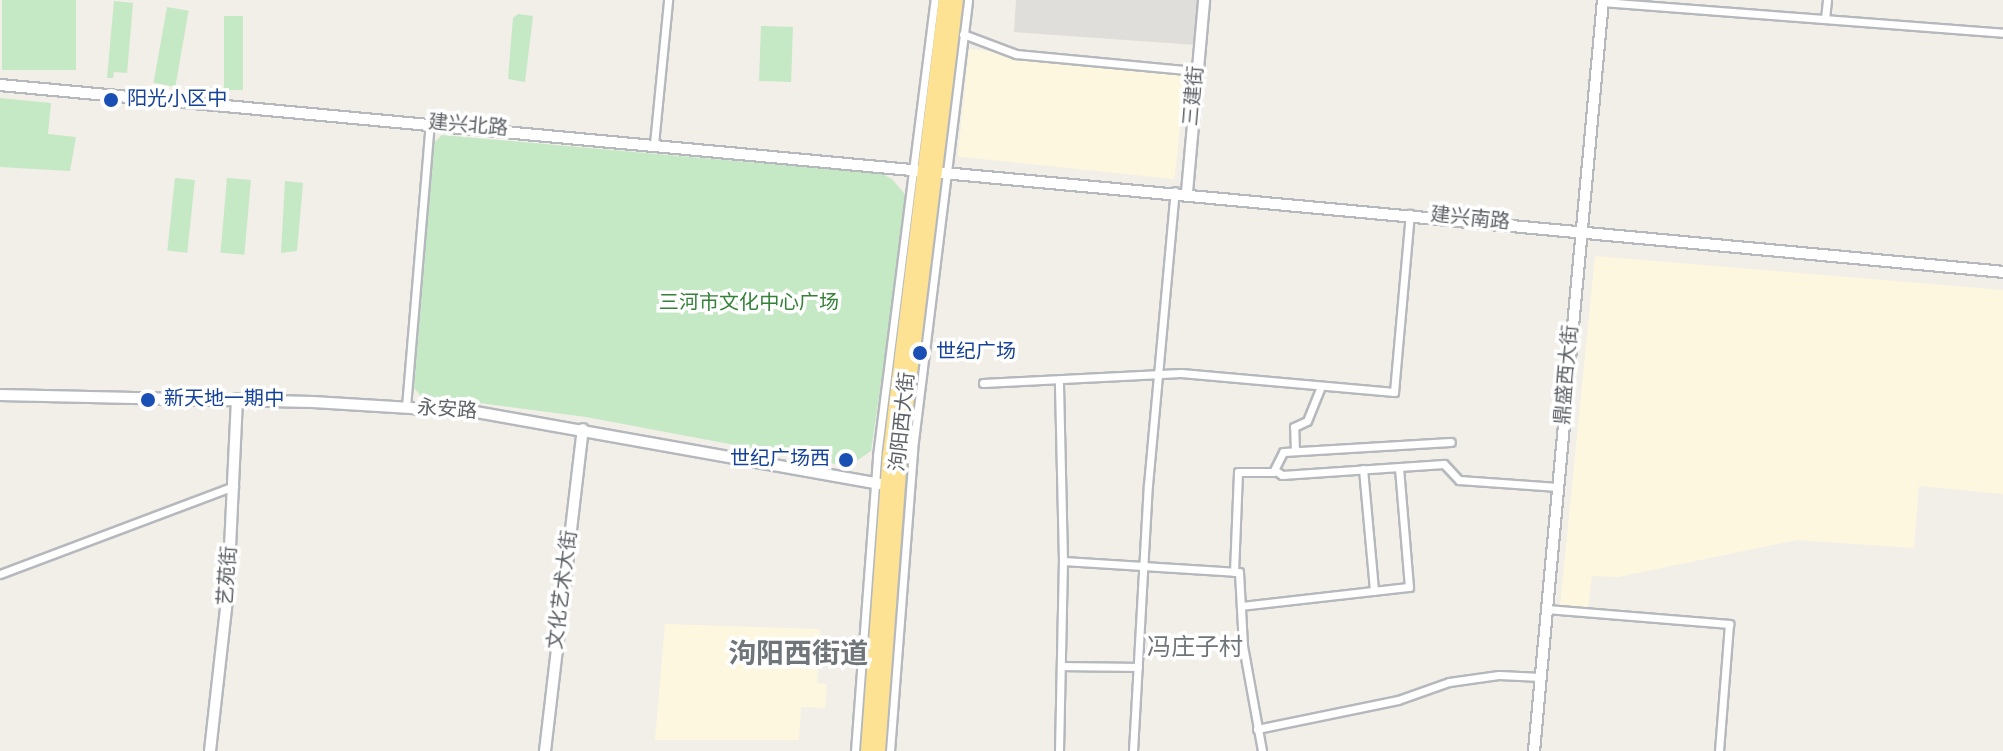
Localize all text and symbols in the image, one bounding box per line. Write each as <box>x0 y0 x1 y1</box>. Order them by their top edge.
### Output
street label: 三建街 <box>1180 65 1210 127</box>
place label: 阳光小区中 <box>127 88 227 112</box>
marker: 阳光小区中 <box>102 91 120 109</box>
street label: 建兴北路 <box>427 112 509 142</box>
street label: 建兴南路 <box>1429 204 1511 236</box>
park label: 三河市文化中心广场 <box>659 292 839 316</box>
street label: 鼎盛西大街 <box>1552 324 1584 426</box>
place label: 世纪广场 <box>936 341 1016 365</box>
marker: 世纪广场 <box>911 344 929 362</box>
street label: 泃阳西大街 <box>887 371 921 473</box>
place label: 新天地一期中 <box>164 388 284 412</box>
marker: 新天地一期中 <box>139 391 157 409</box>
street label: 永安路 <box>416 397 478 425</box>
place label: 世纪广场西 <box>730 448 830 472</box>
marker: 世纪广场西 <box>837 451 855 469</box>
street label: 文化艺术大街 <box>545 529 583 651</box>
street label: 艺苑街 <box>215 545 243 607</box>
district label: 冯庄子村 <box>1147 636 1243 664</box>
district label: 泃阳西街道 <box>728 639 868 673</box>

